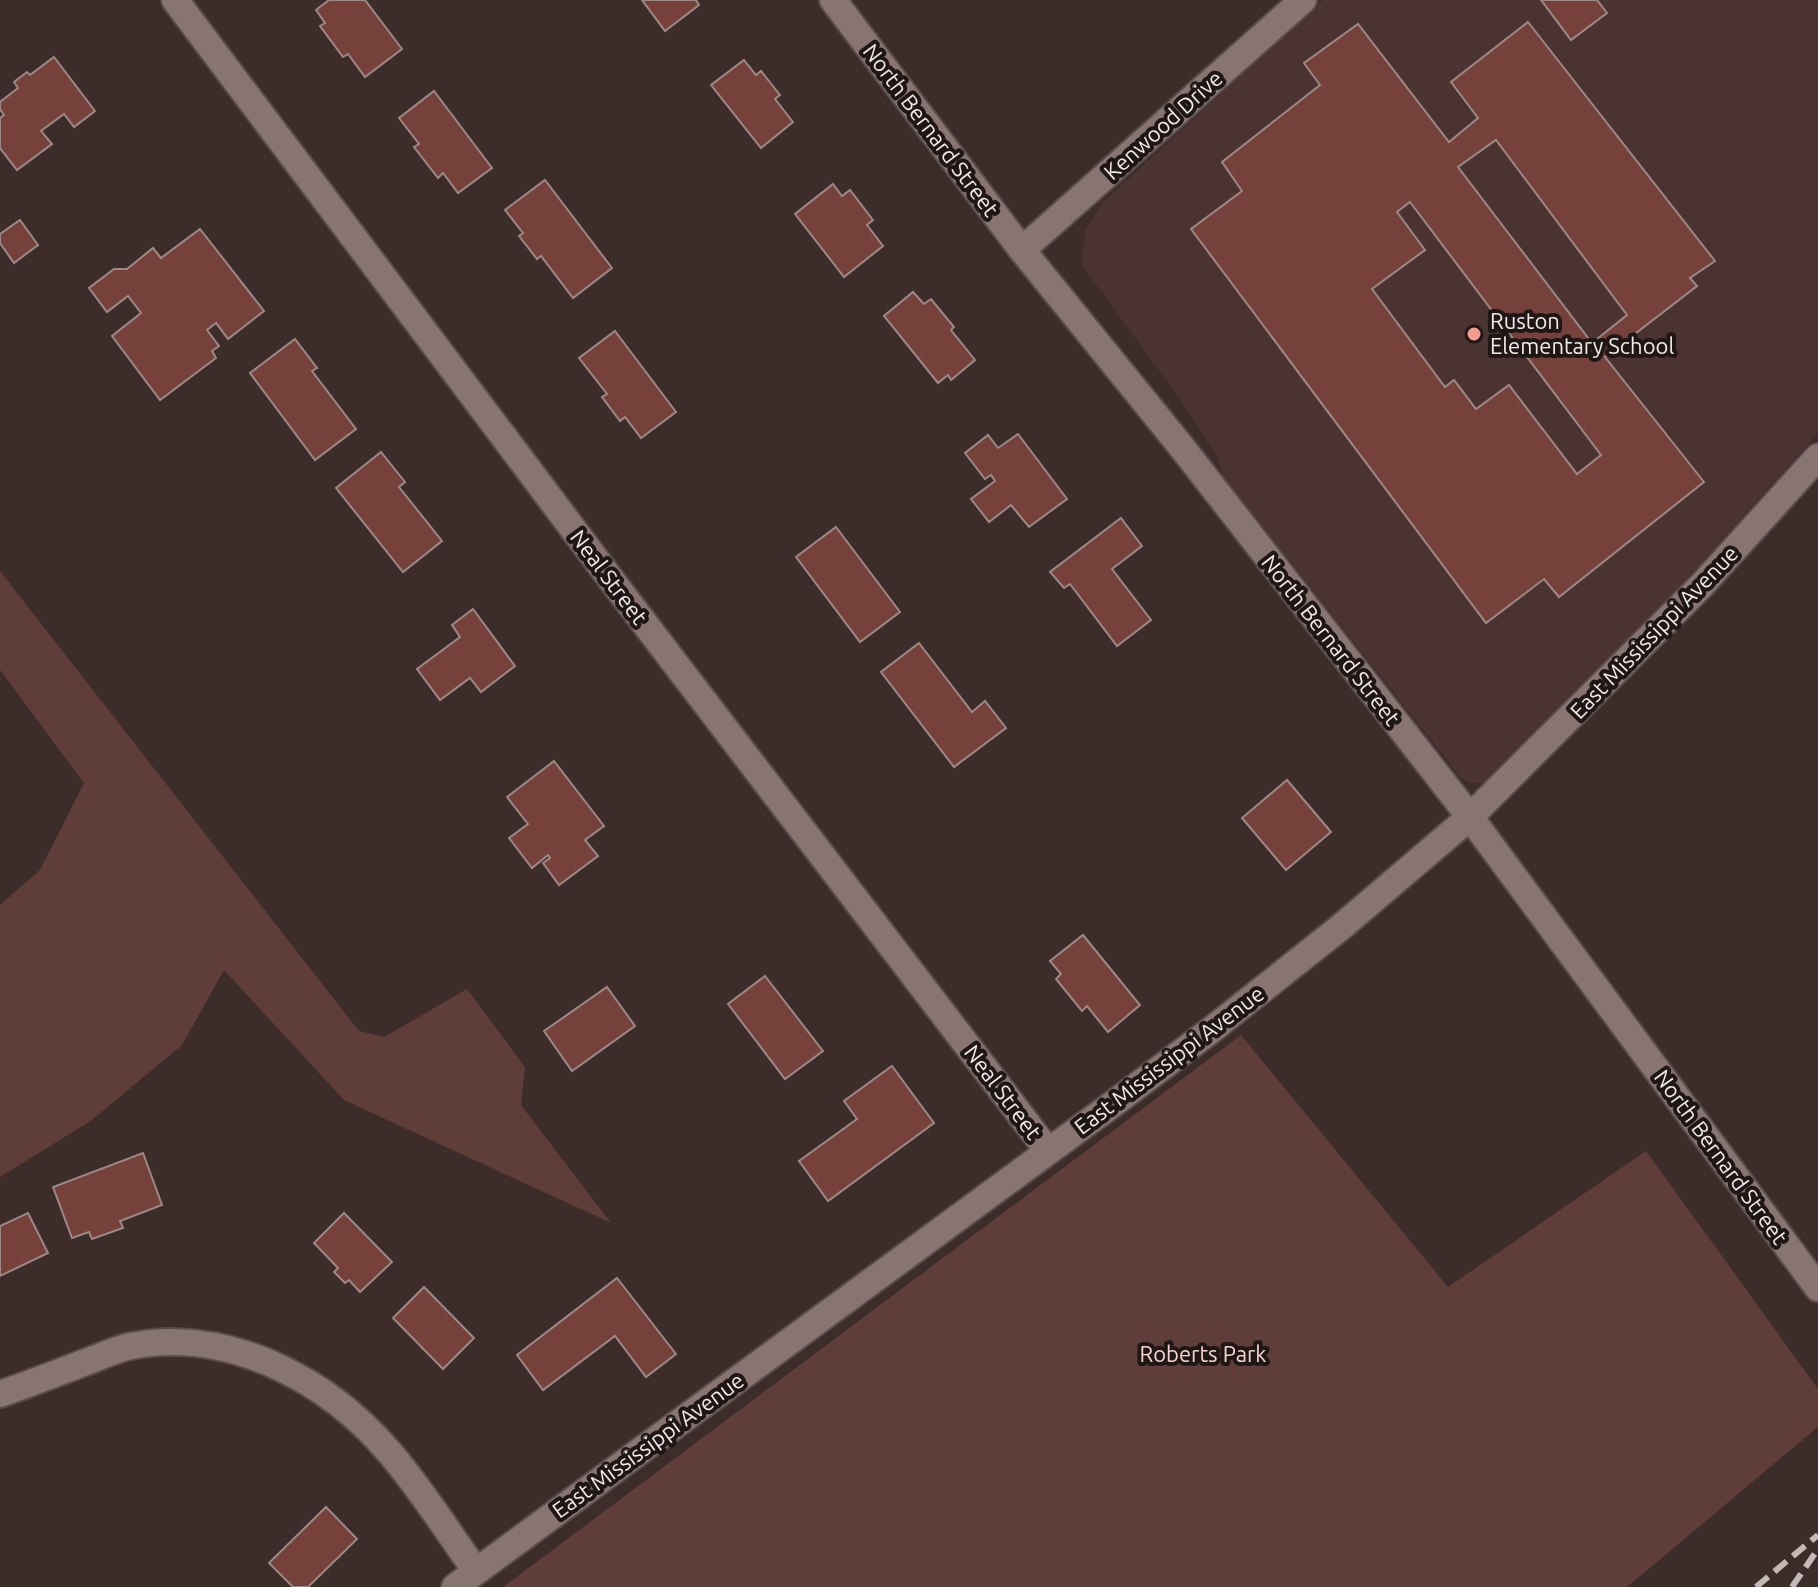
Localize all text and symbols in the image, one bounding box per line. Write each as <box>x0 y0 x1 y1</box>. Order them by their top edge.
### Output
street label: North Bernard Street <box>858 39 1005 221</box>
street label: Kenwood Drive <box>1098 65 1227 184</box>
place label: Ruston Elementary School <box>1490 308 1674 358</box>
marker: Ruston Elementary School <box>1465 325 1483 343</box>
street label: Neal Street <box>566 525 653 629</box>
street label: East Mississippi Avenue <box>1565 540 1743 723</box>
street label: North Bernard Street <box>1257 550 1406 730</box>
street label: East Mississippi Avenue <box>1069 980 1268 1139</box>
street label: Neal Street <box>960 1040 1047 1144</box>
street label: North Bernard Street <box>1650 1065 1793 1249</box>
park label: Roberts Park <box>1140 1341 1266 1366</box>
street label: East Mississippi Avenue <box>547 1367 748 1522</box>

